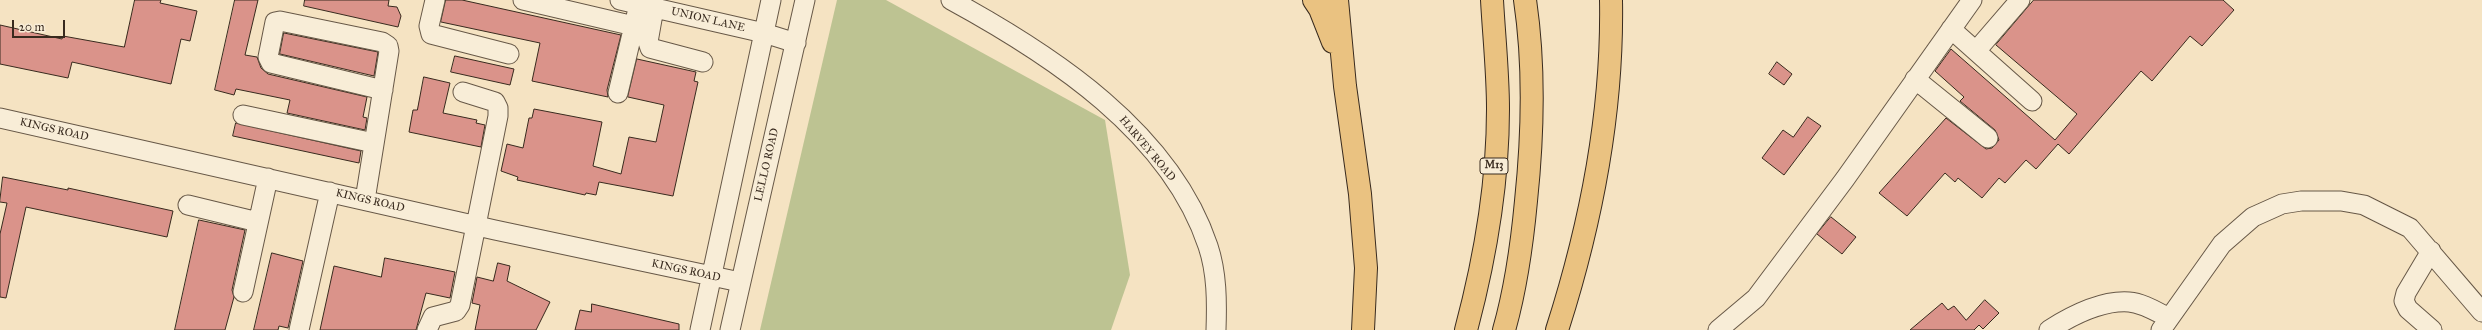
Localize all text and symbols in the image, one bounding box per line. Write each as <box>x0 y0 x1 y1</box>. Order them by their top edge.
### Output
street label: UNION LANE <box>670 5 746 35</box>
scale bar <box>14 12 67 38</box>
text: 20 m <box>19 20 45 34</box>
street label: HARVEY ROAD <box>1116 114 1178 184</box>
street label: KINGS ROAD <box>18 116 90 144</box>
street label: LELLO ROAD <box>752 127 782 203</box>
road number: M13 <box>1480 158 1508 174</box>
street label: KINGS ROAD <box>334 187 406 215</box>
street label: KINGS ROAD <box>650 257 722 285</box>

